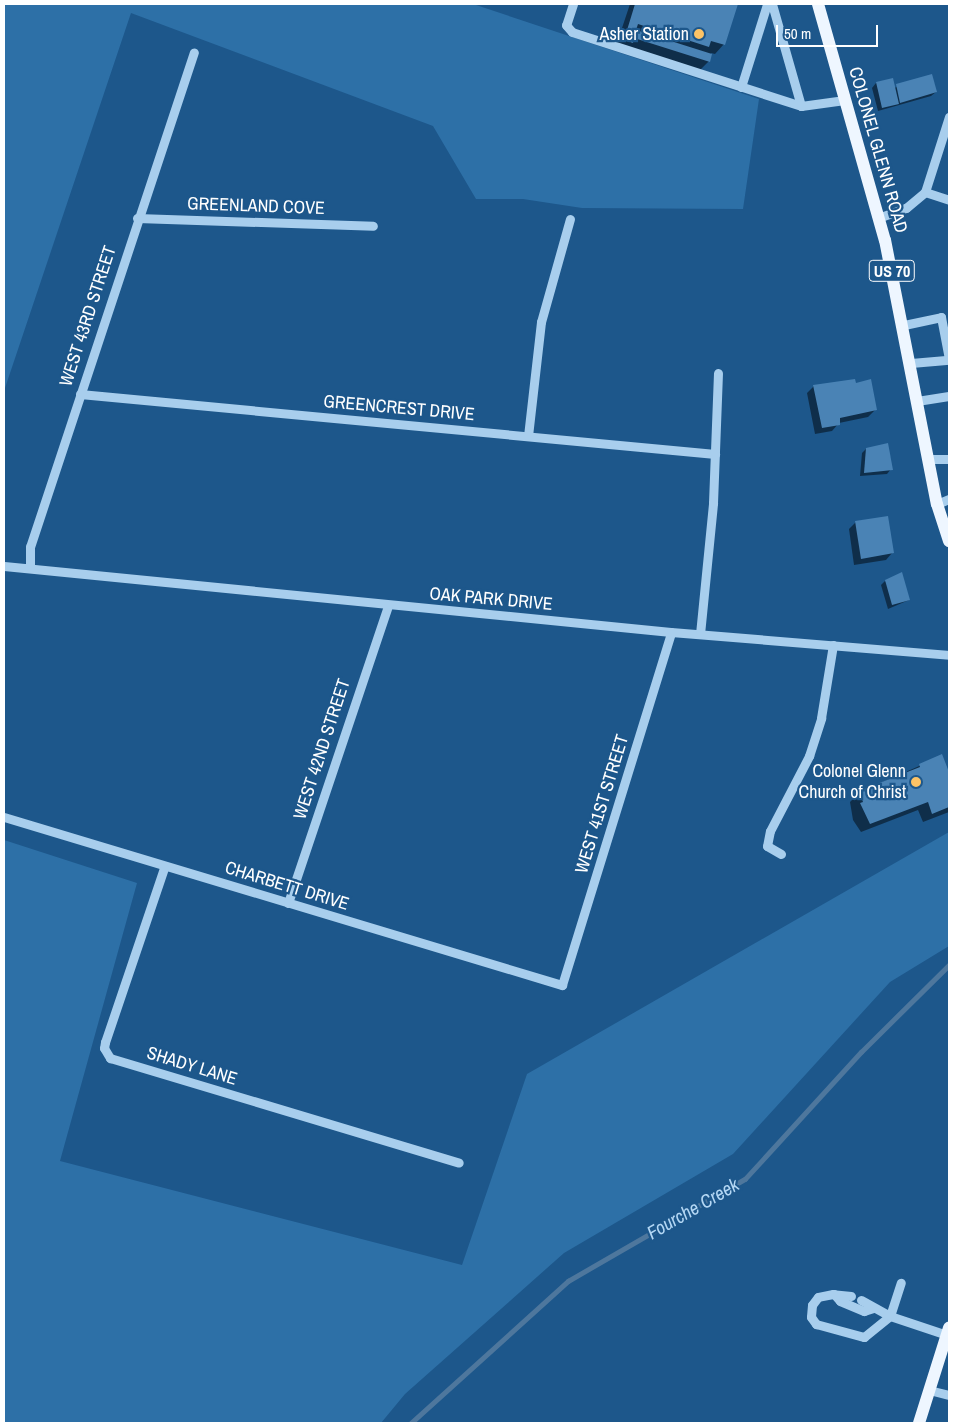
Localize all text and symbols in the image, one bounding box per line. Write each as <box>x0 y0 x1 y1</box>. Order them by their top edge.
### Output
scale bar <box>778 15 880 47</box>
place label: Asher Station <box>600 23 689 45</box>
text: 50 m <box>784 23 811 44</box>
marker: Asher Station <box>693 28 705 40</box>
street label: COLONEL GLENN ROAD <box>844 64 912 236</box>
street label: GREENLAND COVE <box>187 193 325 219</box>
street label: WEST 43RD STREET <box>55 243 121 389</box>
road number: US 70 <box>868 258 916 284</box>
street label: GREENCREST DRIVE <box>322 391 476 425</box>
street label: OAK PARK DRIVE <box>428 583 554 615</box>
street label: WEST 42ND STREET <box>289 676 355 822</box>
street label: WEST 41ST STREET <box>571 732 633 876</box>
place label: Colonel Glenn Church of Christ <box>799 761 906 804</box>
marker: Colonel Glenn Church of Christ <box>910 776 922 788</box>
street label: CHARBETT DRIVE <box>222 857 352 915</box>
street label: SHADY LANE <box>144 1042 240 1090</box>
water label: Fourche Creek <box>643 1174 743 1244</box>

